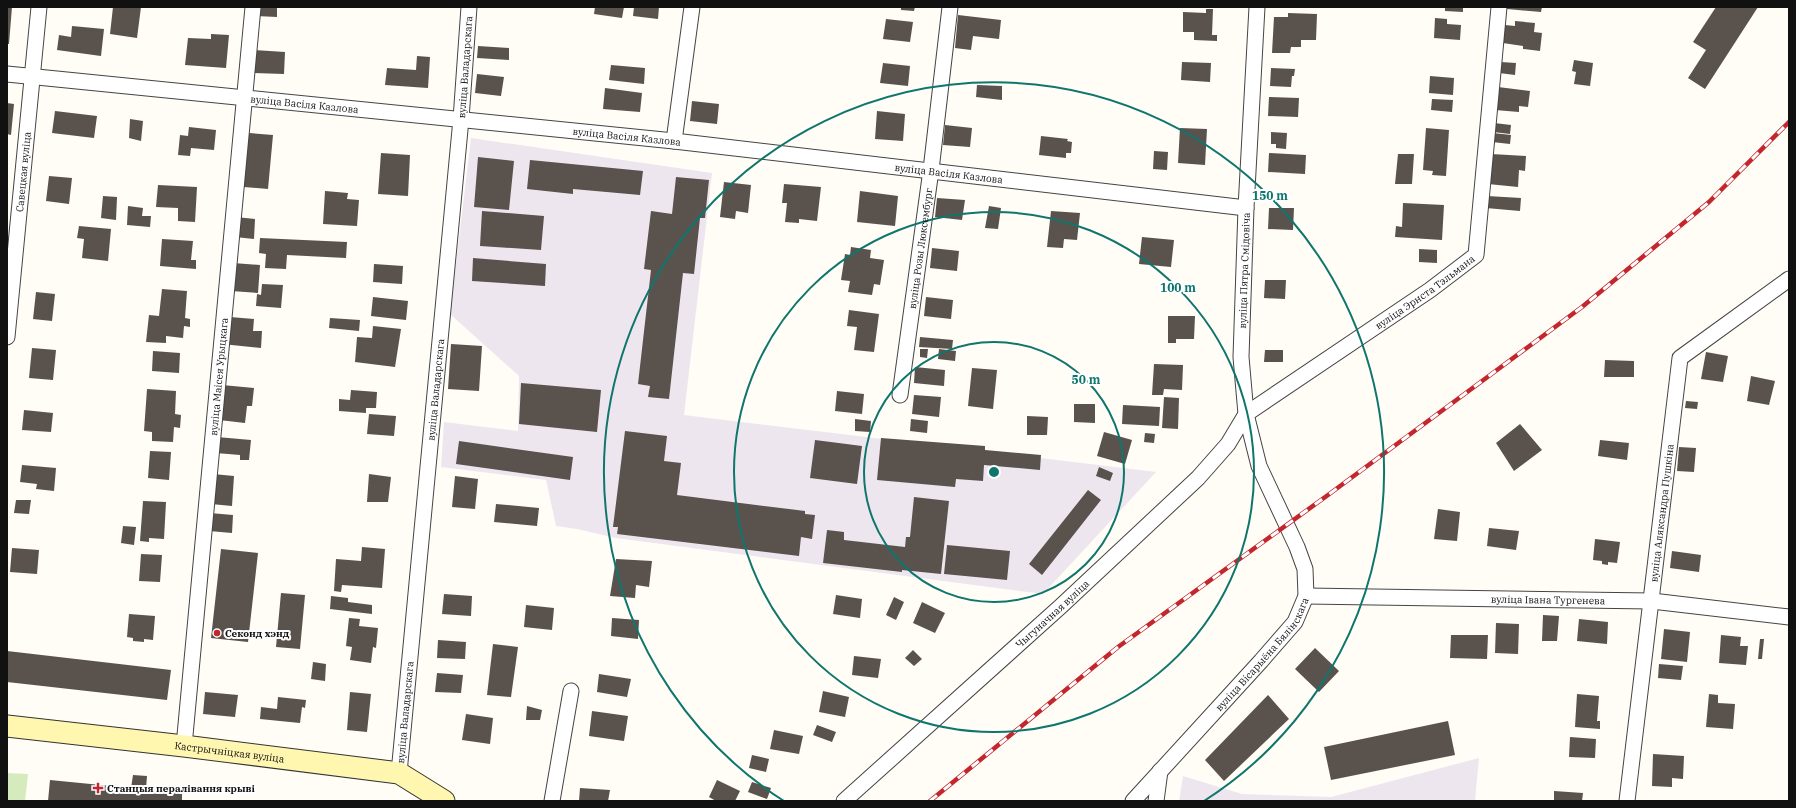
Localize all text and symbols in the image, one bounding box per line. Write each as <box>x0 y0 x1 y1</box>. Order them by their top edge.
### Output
street label: вуліца Валадарскага <box>455 15 475 119</box>
street label: вуліца Васіля Казлова <box>250 92 360 116</box>
street label: вуліца Васіля Казлова <box>572 125 682 149</box>
street label: Савецкая вуліца <box>13 131 34 213</box>
street label: вуліца Васіля Казлова <box>894 161 1004 187</box>
street label: вуліца Розы Люксембург <box>906 187 935 310</box>
text: 150 m <box>1252 188 1288 203</box>
street label: вуліца Пятра Смідовіча <box>1236 212 1253 329</box>
street label: вуліца Эрнста Тэльмана <box>1373 252 1478 332</box>
text: 100 m <box>1160 280 1196 295</box>
street label: вуліца Маісея Урыцкага <box>207 317 231 436</box>
street label: вуліца Валадарскага <box>425 338 447 441</box>
text: 50 m <box>1072 372 1101 387</box>
street label: вуліца Аляксандра Пушкіна <box>1647 443 1677 583</box>
centre of rings <box>987 465 1001 479</box>
street label: Чыгуначная вуліца <box>1013 577 1092 651</box>
street label: вуліца Івана Тургенева <box>1491 593 1606 607</box>
street label: вуліца Вісарыёна Бялінскага <box>1213 595 1312 714</box>
place label: Секонд хэнд <box>225 627 290 640</box>
marker: Секонд хэнд <box>212 628 222 638</box>
street label: вуліца Валадарскага <box>394 660 417 764</box>
street label: Кастрычніцкая вуліца <box>174 739 286 766</box>
marker: Станцыя пералівання крыві <box>92 782 104 794</box>
place label: Станцыя пералівання крыві <box>107 782 255 795</box>

